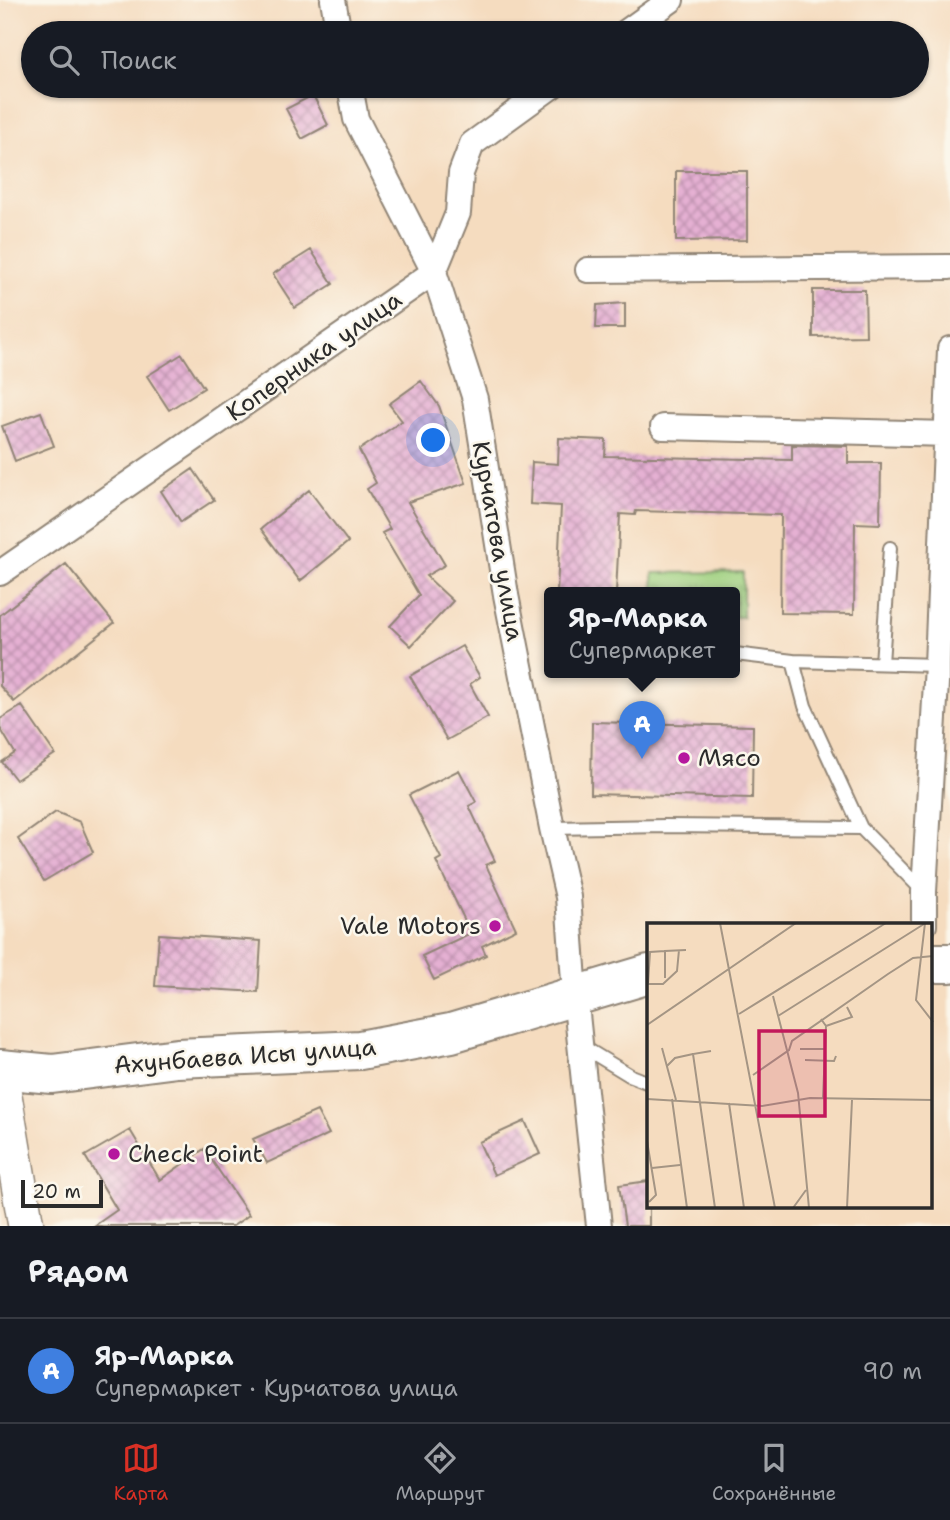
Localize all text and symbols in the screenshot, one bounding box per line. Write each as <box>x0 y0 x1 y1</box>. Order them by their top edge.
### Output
search box <box>21 21 929 98</box>
icon: search <box>45 41 83 79</box>
text: Поиск <box>101 42 177 77</box>
street label: Коперника улица <box>220 283 408 428</box>
your location <box>416 423 450 457</box>
street label: Курчатова улица <box>465 439 531 644</box>
popup <box>544 587 740 678</box>
text: Яр-Марка <box>569 600 707 635</box>
text: Супермаркет <box>569 635 715 665</box>
pin: A <box>619 701 665 759</box>
place label: Мясо <box>698 742 761 774</box>
marker: Мясо <box>676 750 692 766</box>
place label: Vale Motors <box>340 910 481 942</box>
marker: Vale Motors <box>487 918 503 934</box>
inset map <box>647 923 932 1208</box>
street label: Ахунбаева Исы улица <box>113 1031 377 1081</box>
place label: Check Point <box>128 1138 263 1170</box>
marker: Check Point <box>106 1146 122 1162</box>
scale bar <box>21 1177 103 1209</box>
text: 20 m <box>32 1179 81 1204</box>
text: Рядом <box>28 1251 128 1292</box>
text: Яр-Марка <box>95 1338 234 1373</box>
text: A <box>42 1356 60 1386</box>
text: 90 m <box>862 1356 922 1386</box>
text: Супермаркет · Курчатова улица <box>95 1373 458 1403</box>
tab: Карта <box>114 1439 168 1506</box>
tab: Маршрут <box>396 1439 484 1506</box>
tab: Сохранённые <box>712 1439 836 1506</box>

